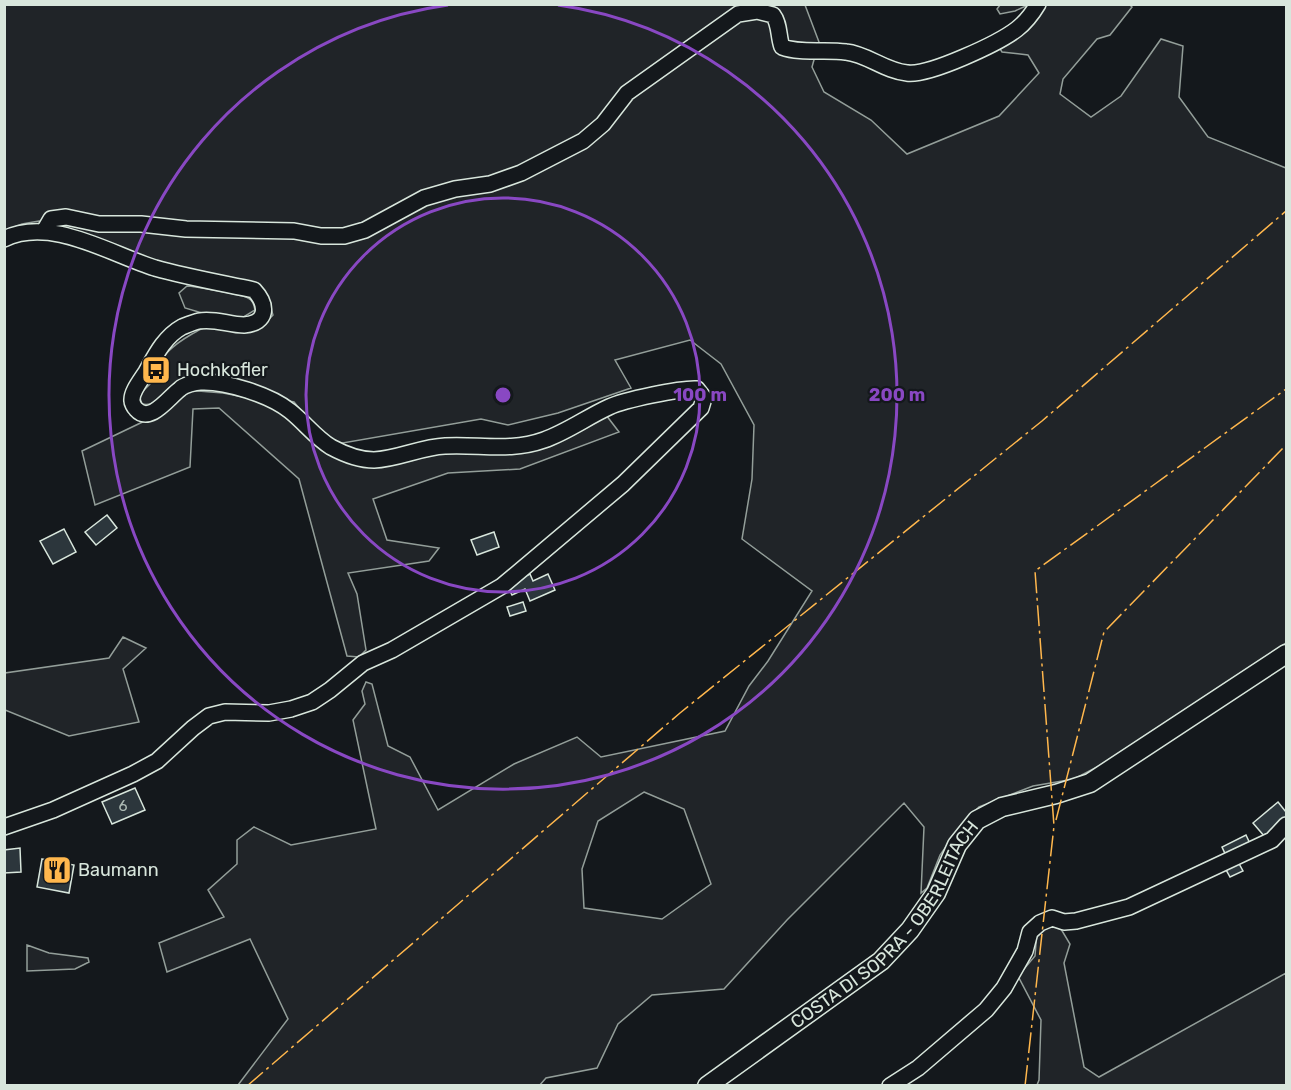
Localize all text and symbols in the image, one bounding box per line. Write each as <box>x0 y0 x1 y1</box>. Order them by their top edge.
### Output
bus stop icon: Hochkofler <box>140 354 172 386</box>
place label: Hochkofler <box>177 359 268 381</box>
text: 100 m <box>673 384 727 406</box>
text: 200 m <box>869 384 925 406</box>
centre of rings <box>493 385 513 405</box>
house number: 6 <box>118 797 128 815</box>
street label: COSTA DI SOPRA - OBERLEITACH <box>786 816 983 1033</box>
restaurant icon: Baumann <box>41 854 73 886</box>
place label: Baumann <box>78 859 159 881</box>

